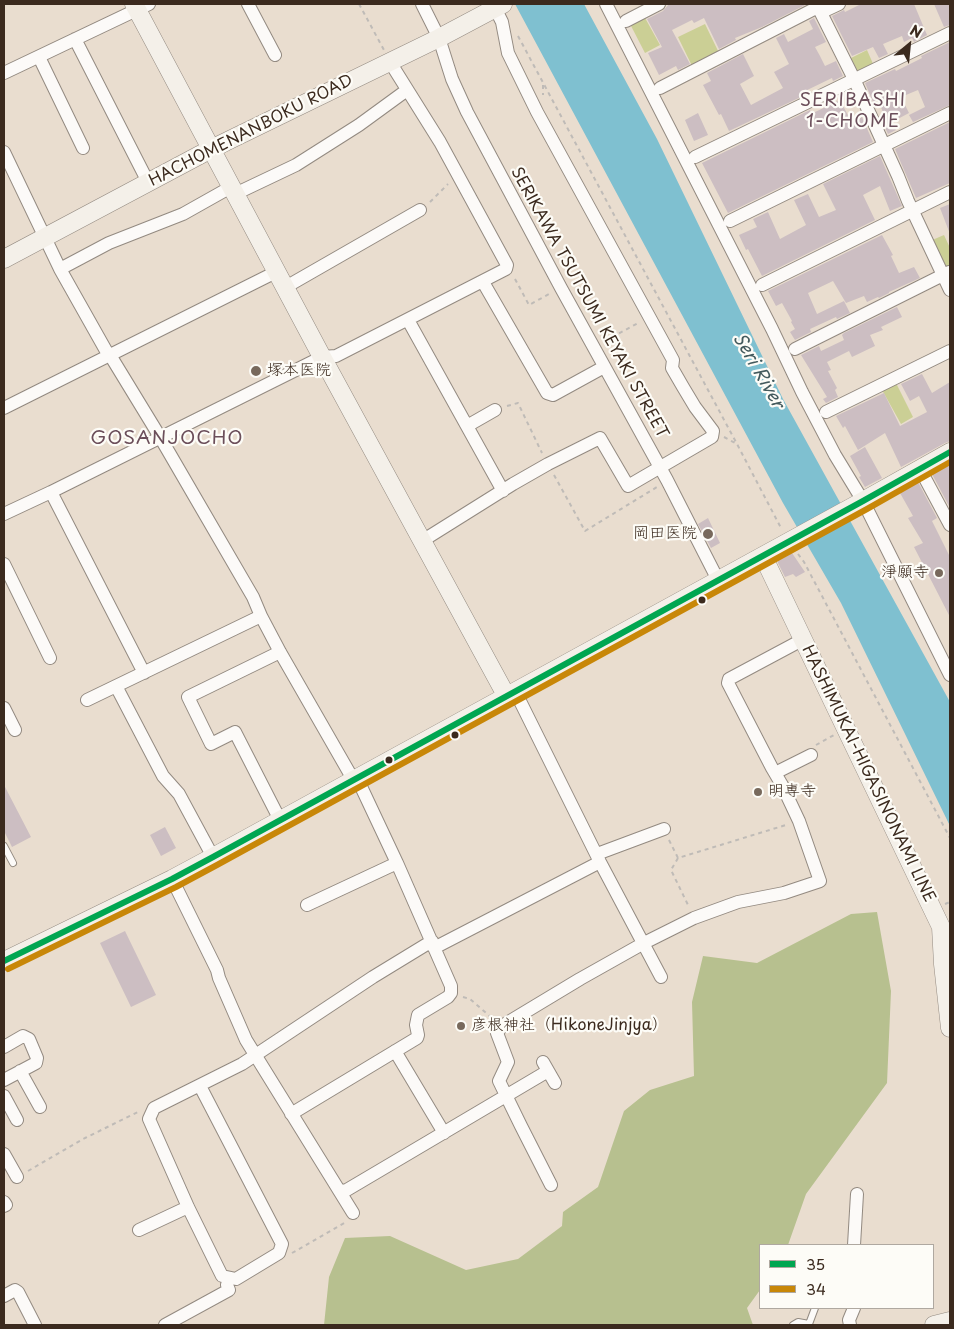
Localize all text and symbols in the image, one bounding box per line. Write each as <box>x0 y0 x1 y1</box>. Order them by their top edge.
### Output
text: N <box>906 19 926 43</box>
north arrow <box>884 20 934 70</box>
street label: HACHOMENANBOKU ROAD <box>146 71 356 191</box>
district label: SERIBASHI 1-CHOME <box>798 90 908 132</box>
street label: SERIKAWA TSUTSUMI KEYAKI STREET <box>506 164 672 442</box>
water label: Seri River <box>728 330 788 412</box>
place label: 塚本医院 <box>267 361 331 381</box>
marker: 塚本医院 <box>249 364 263 378</box>
district label: GOSANJOCHO <box>89 428 245 450</box>
place label: 岡田医院 <box>633 524 697 544</box>
marker: 岡田医院 <box>701 527 715 541</box>
place label: 淨願寺 <box>881 563 929 583</box>
marker: 淨願寺 <box>933 567 945 579</box>
unlabelled marker <box>697 595 707 605</box>
street label: HASHIMUKAI-HIGASINONAMI LINE <box>797 642 939 906</box>
unlabelled marker <box>450 730 460 740</box>
unlabelled marker <box>384 755 394 765</box>
place label: 明専寺 <box>768 782 816 802</box>
marker: 明専寺 <box>752 786 764 798</box>
place label: 彦根神社（HikoneJinjya） <box>471 1016 668 1036</box>
marker: 彦根神社（HikoneJinjya） <box>455 1020 467 1032</box>
legend <box>759 1244 934 1309</box>
text: 35 <box>806 1252 825 1275</box>
text: 34 <box>806 1277 826 1300</box>

